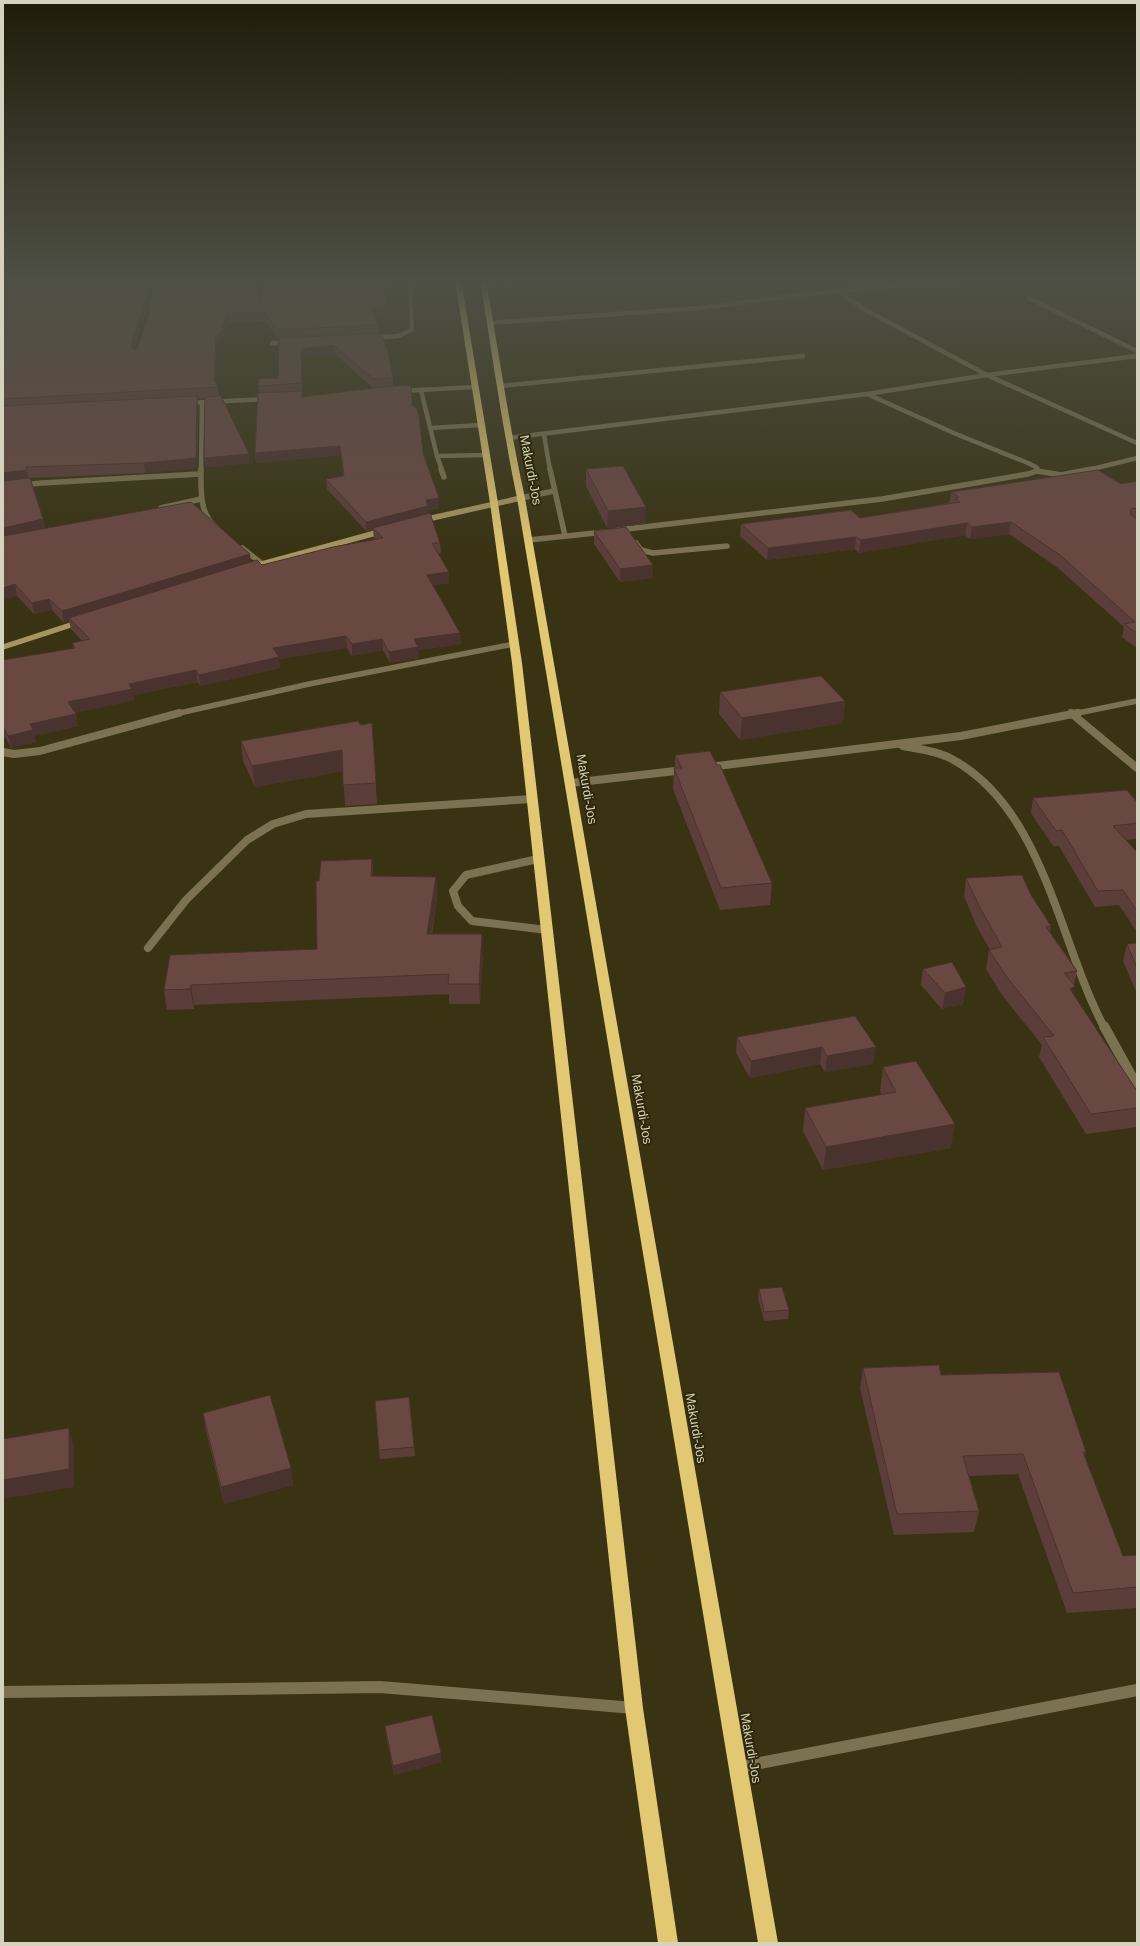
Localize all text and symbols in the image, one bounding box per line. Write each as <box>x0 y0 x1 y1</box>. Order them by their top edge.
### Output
street label: Makurdi-Jos <box>517 434 545 507</box>
street label: Makurdi-Jos <box>573 753 601 826</box>
street label: Makurdi-Jos <box>628 1073 656 1146</box>
street label: Makurdi-Jos <box>682 1392 710 1465</box>
street label: Makurdi-Jos <box>737 1712 765 1785</box>

